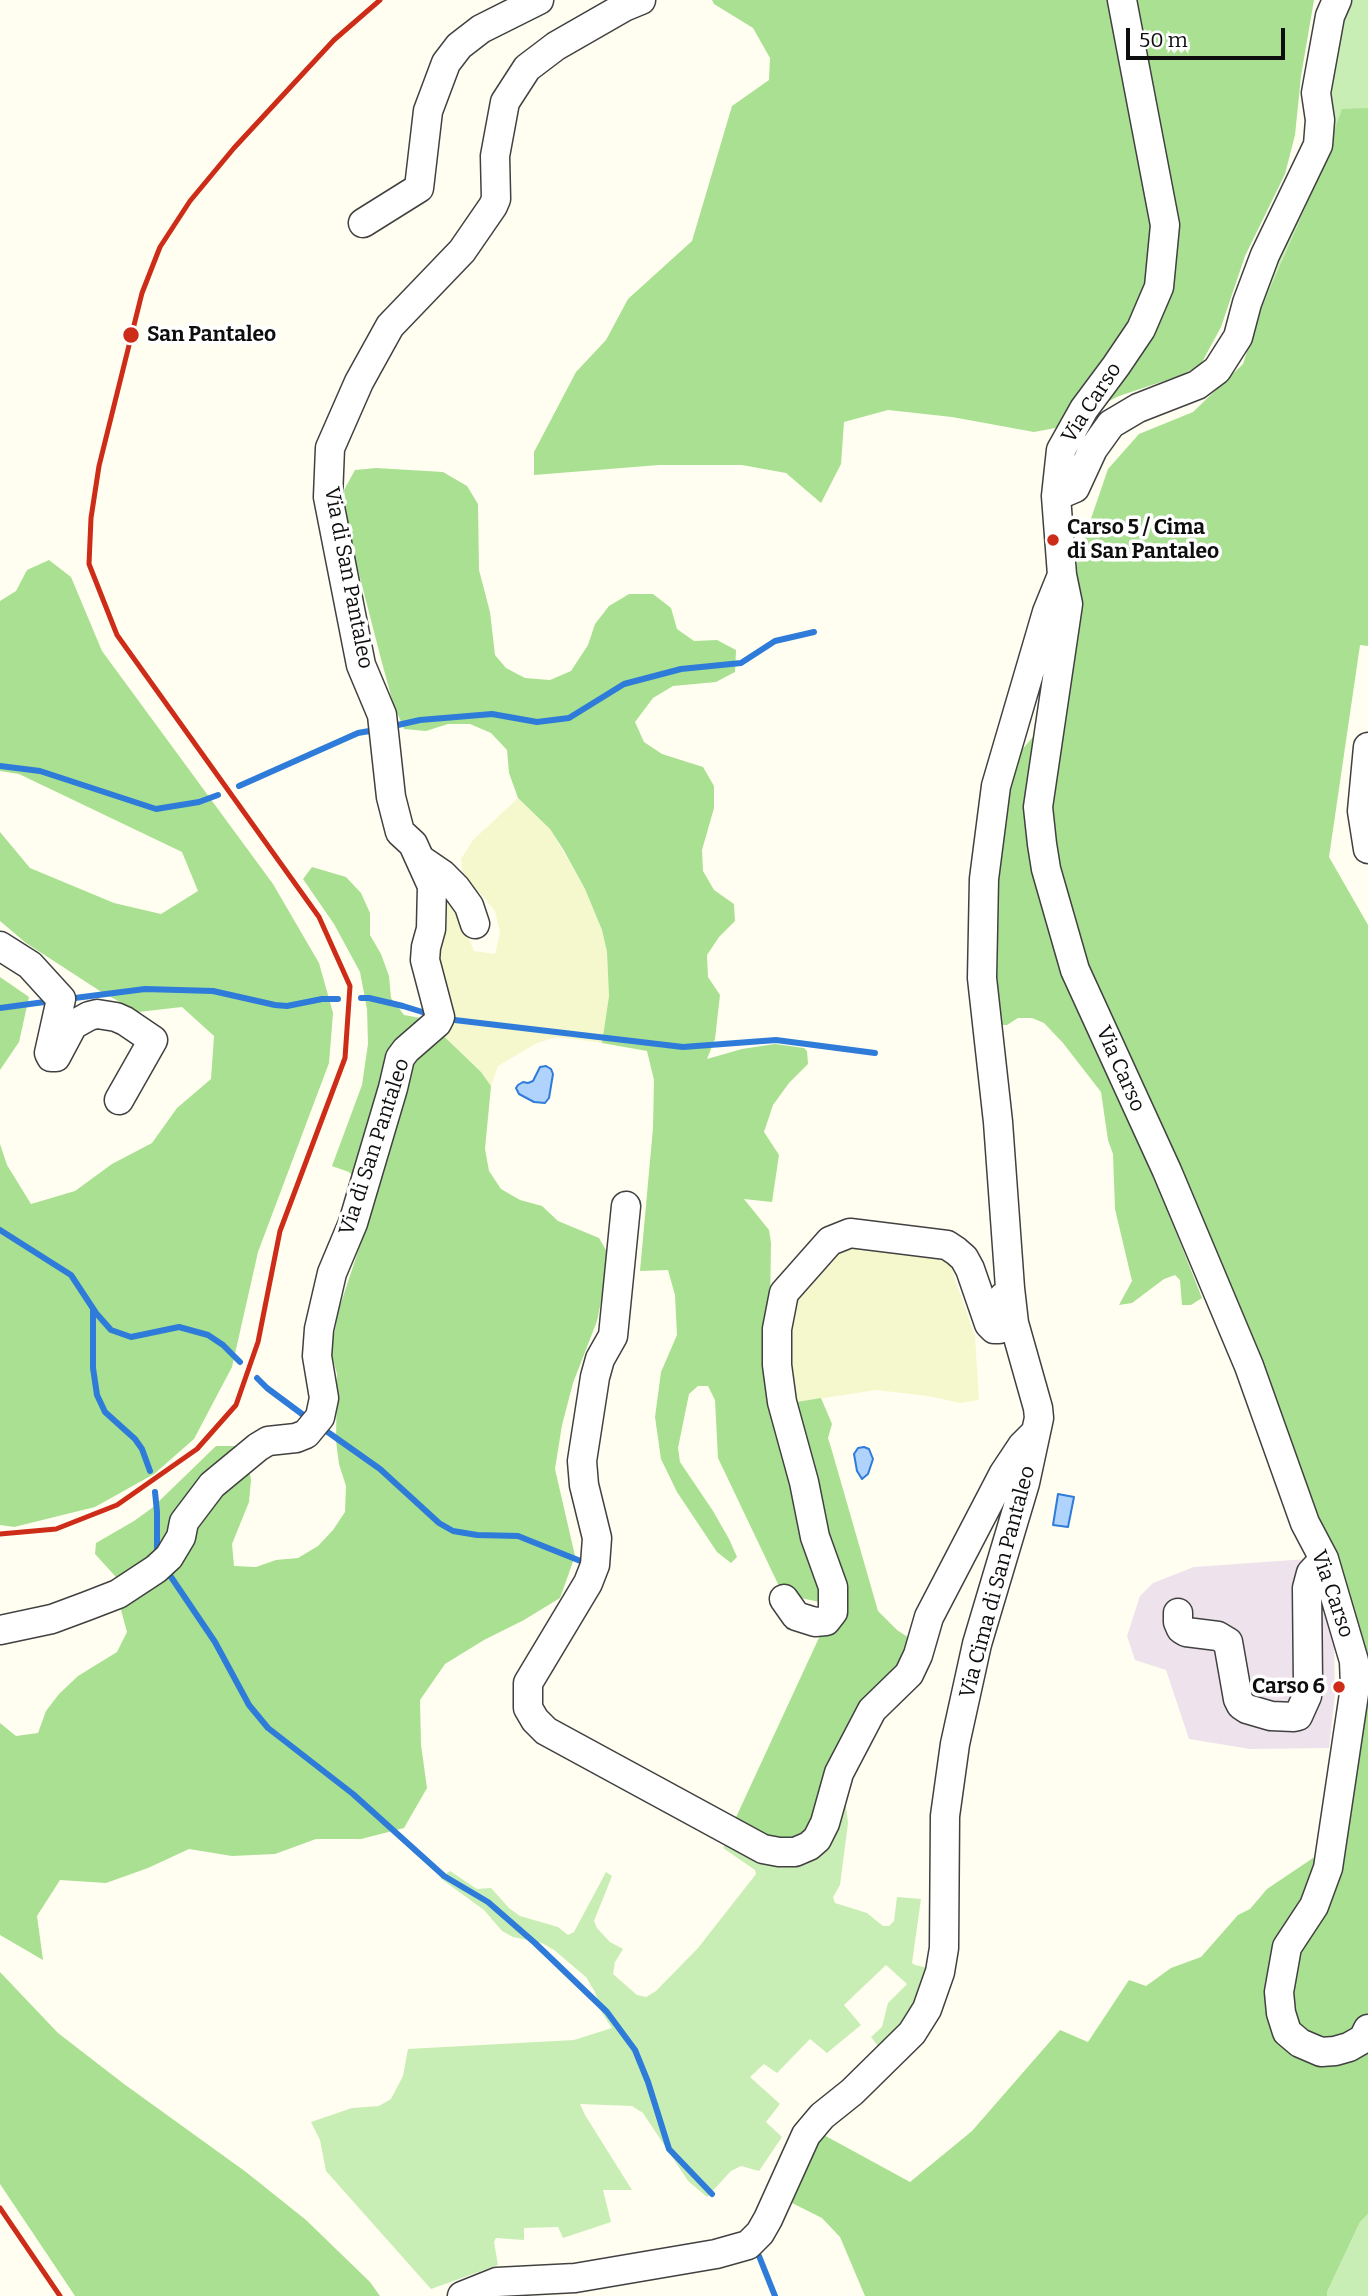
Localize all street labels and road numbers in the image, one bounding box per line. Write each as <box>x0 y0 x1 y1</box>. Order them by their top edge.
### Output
street label: Via Carso <box>1057 358 1127 448</box>
street label: Via di San Pantaleo <box>318 485 378 671</box>
street label: Via Carso <box>1090 1022 1150 1116</box>
street label: Via di San Pantaleo <box>335 1055 415 1239</box>
street label: Via Cima di San Pantaleo <box>955 1463 1041 1701</box>
street label: Via Carso <box>1305 1547 1359 1641</box>

